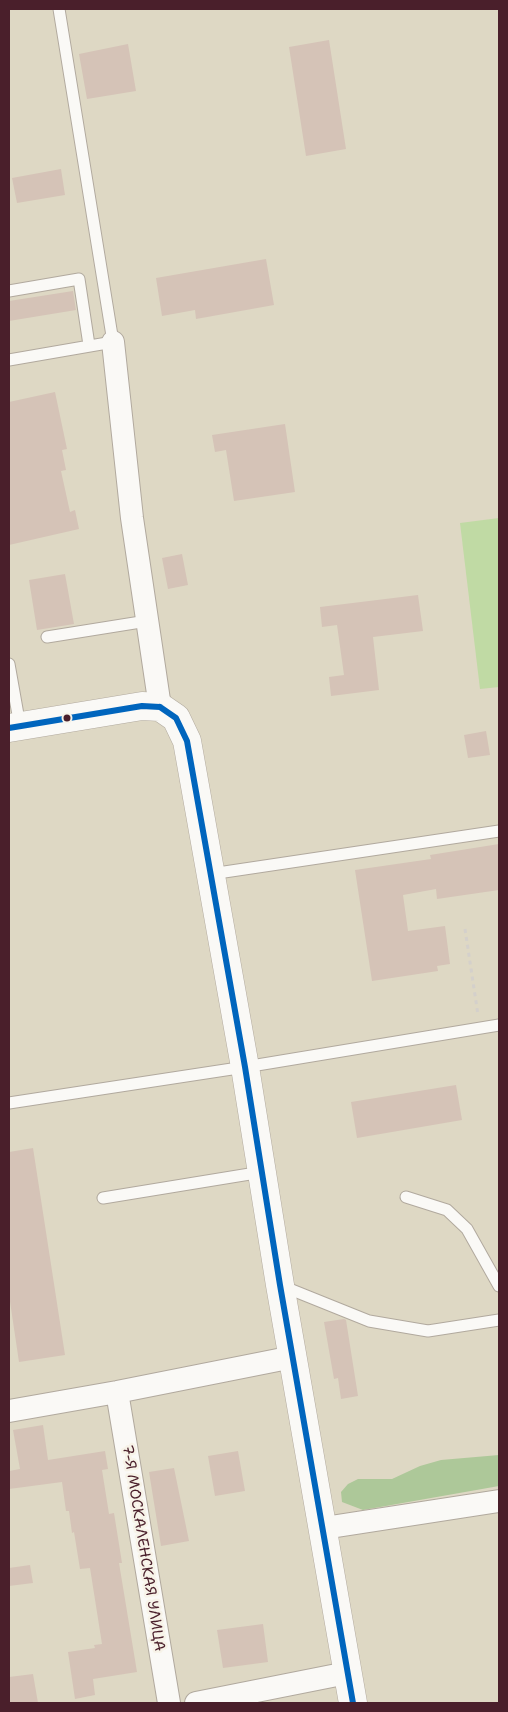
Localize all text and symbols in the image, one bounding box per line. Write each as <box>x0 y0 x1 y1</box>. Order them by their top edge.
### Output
unlabelled marker <box>62 713 72 723</box>
street label: 7-Я МОСКАЛЕНСКАЯ УЛИЦА <box>118 1444 168 1652</box>

